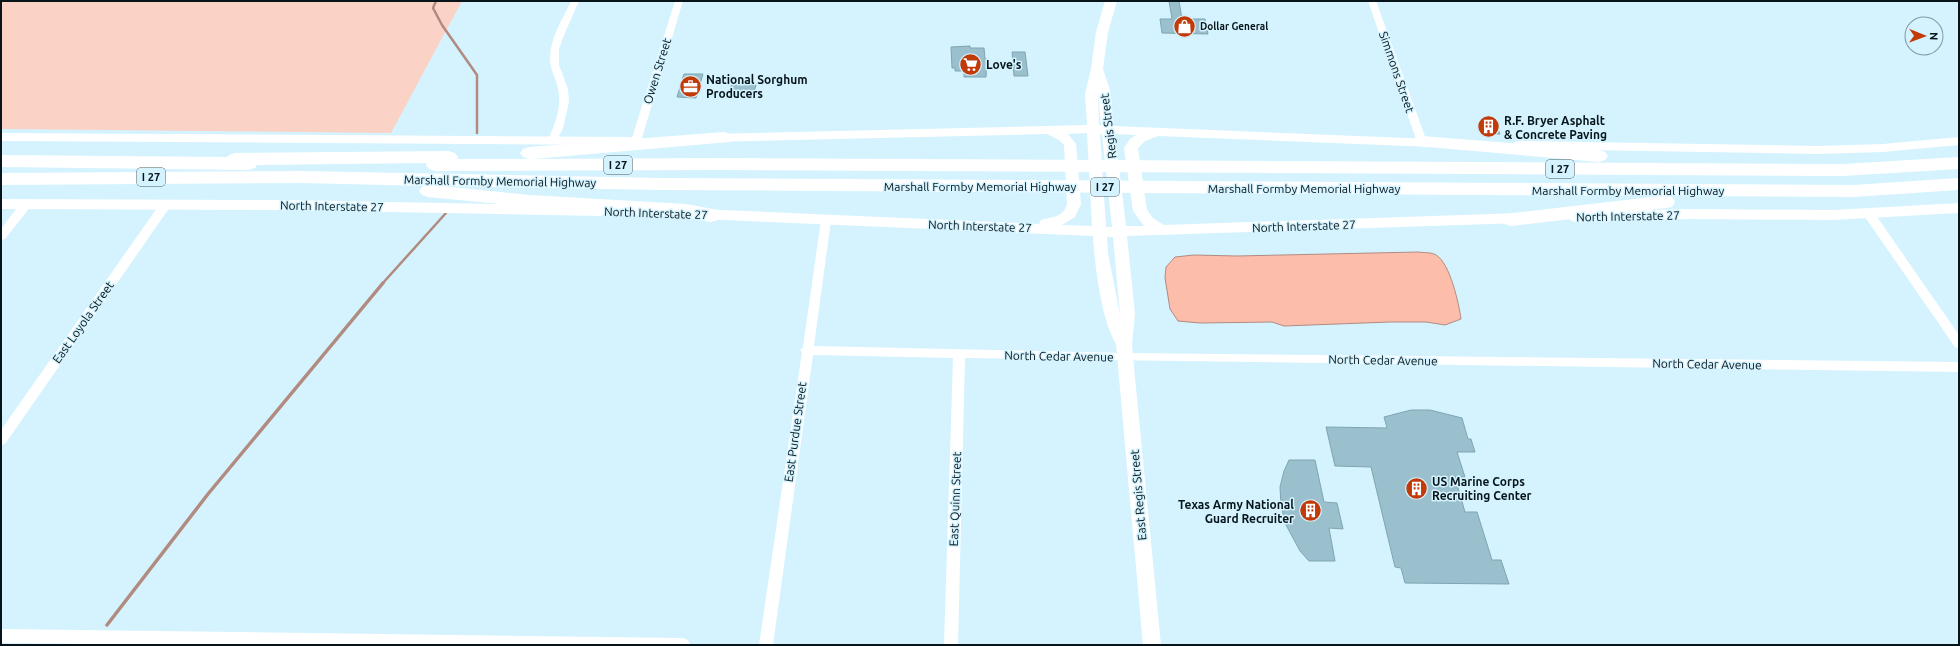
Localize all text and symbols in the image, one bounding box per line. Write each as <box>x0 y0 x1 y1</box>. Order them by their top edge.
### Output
shop icon: Dollar General <box>1171 13 1197 39</box>
north arrow <box>1904 16 1944 56</box>
place label: Dollar General <box>1200 21 1268 32</box>
street label: Simmons Street <box>1377 30 1417 115</box>
text: N <box>1928 32 1940 40</box>
street label: Owen Street <box>641 36 673 106</box>
supermarket icon: Love's <box>957 51 983 77</box>
place label: Love's <box>986 58 1022 71</box>
office icon: National Sorghum Producers <box>677 73 703 99</box>
place label: National Sorghum Producers <box>706 73 808 100</box>
street label: Regis Street <box>1098 92 1118 159</box>
building icon: R.F. Bryer Asphalt & Concrete Paving <box>1476 114 1502 140</box>
place label: R.F. Bryer Asphalt & Concrete Paving <box>1504 114 1607 141</box>
road number: I 27 <box>604 156 632 174</box>
road number: I 27 <box>1546 160 1574 178</box>
road number: I 27 <box>137 168 165 186</box>
street label: Marshall Formby Memorial Highway <box>404 173 597 189</box>
road number: I 27 <box>1091 178 1119 196</box>
street label: Marshall Formby Memorial Highway <box>884 180 1076 193</box>
street label: Marshall Formby Memorial Highway <box>1208 182 1400 195</box>
street label: Marshall Formby Memorial Highway <box>1532 184 1724 197</box>
street label: North Interstate 27 <box>280 199 384 213</box>
street label: North Interstate 27 <box>604 205 708 221</box>
street label: North Interstate 27 <box>1576 209 1680 223</box>
street label: North Interstate 27 <box>928 218 1032 234</box>
street label: North Interstate 27 <box>1252 218 1356 234</box>
street label: East Loyola Street <box>50 278 116 365</box>
street label: North Cedar Avenue <box>1004 349 1114 363</box>
street label: North Cedar Avenue <box>1328 353 1438 367</box>
street label: North Cedar Avenue <box>1652 357 1762 371</box>
street label: East Purdue Street <box>782 381 808 483</box>
street label: East Regis Street <box>1128 449 1148 541</box>
street label: East Quinn Street <box>947 451 963 547</box>
building icon: US Marine Corps Recruiting Center <box>1404 475 1430 501</box>
place label: US Marine Corps Recruiting Center <box>1432 475 1532 502</box>
place label: Texas Army National Guard Recruiter <box>1178 498 1294 525</box>
building icon: Texas Army National Guard Recruiter <box>1297 498 1323 524</box>

